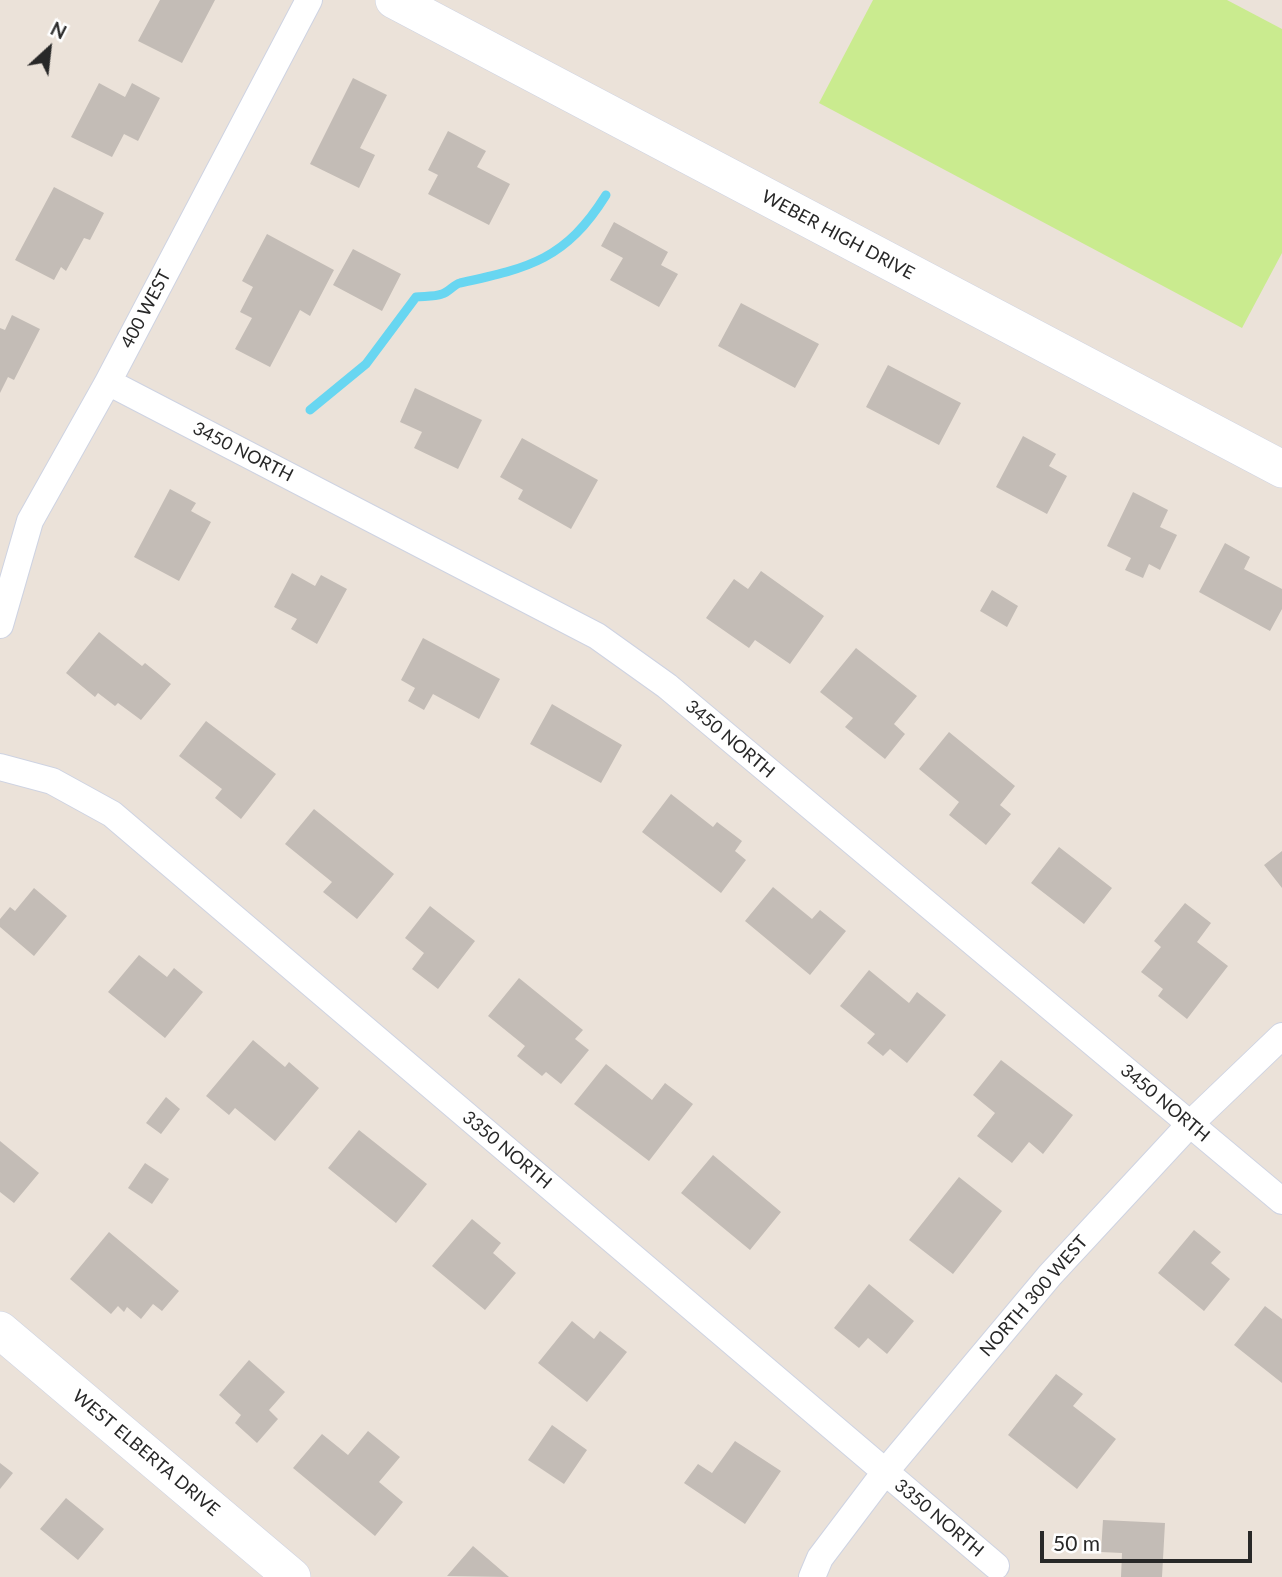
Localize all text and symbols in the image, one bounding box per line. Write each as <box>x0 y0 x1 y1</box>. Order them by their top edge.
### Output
north arrow <box>14 14 84 84</box>
text: N <box>47 16 70 43</box>
street label: WEBER HIGH DRIVE <box>758 186 918 284</box>
street label: 400 WEST <box>116 266 176 352</box>
street label: 3450 NORTH <box>189 417 297 487</box>
street label: 3450 NORTH <box>681 695 779 783</box>
street label: 3450 NORTH <box>1116 1059 1214 1147</box>
street label: 3350 NORTH <box>458 1106 556 1194</box>
street label: NORTH 300 WEST <box>976 1231 1092 1361</box>
street label: WEST ELBERTA DRIVE <box>68 1385 224 1521</box>
street label: 3350 NORTH <box>890 1474 988 1562</box>
scale bar <box>1044 1518 1256 1562</box>
text: 50 m <box>1053 1530 1100 1555</box>

